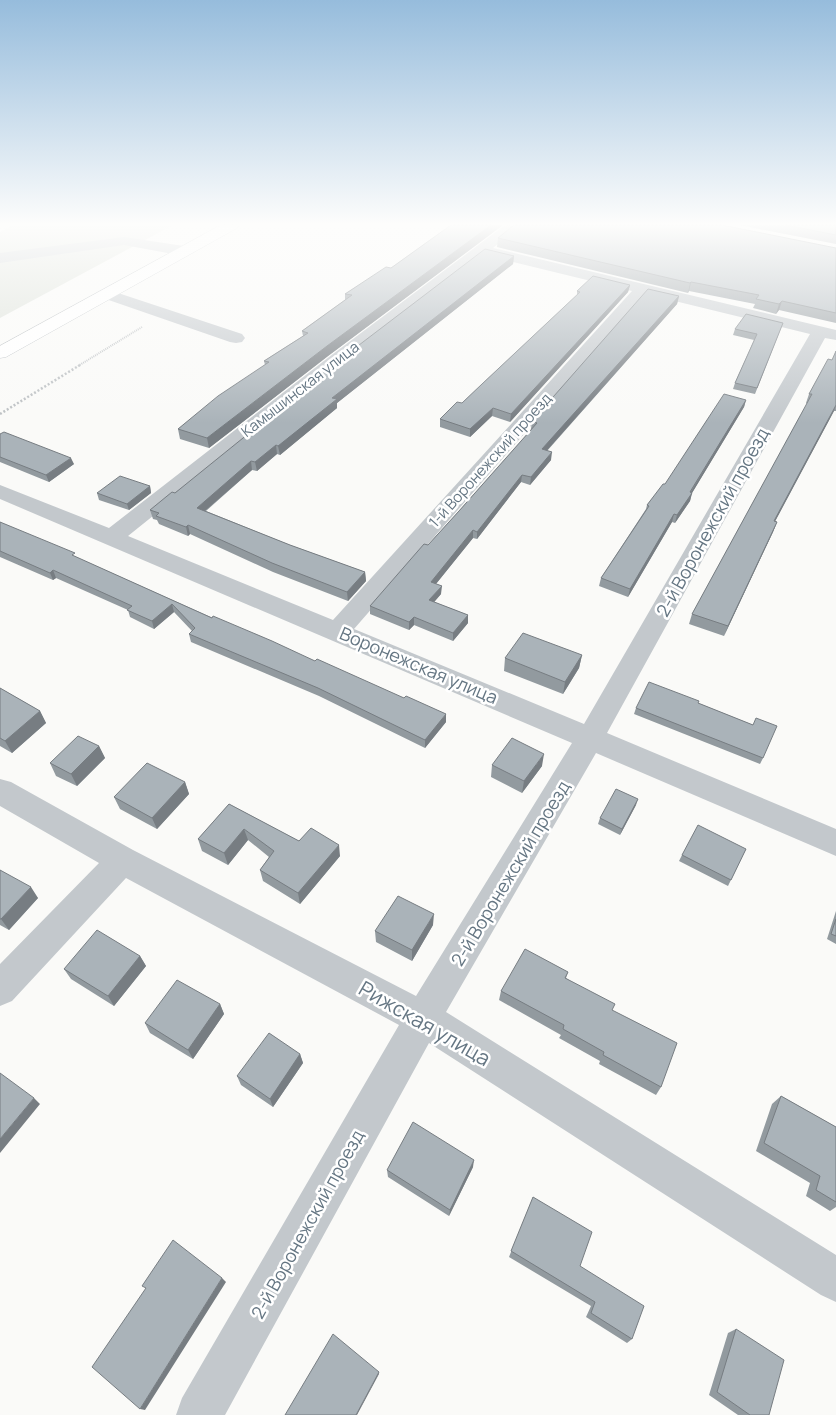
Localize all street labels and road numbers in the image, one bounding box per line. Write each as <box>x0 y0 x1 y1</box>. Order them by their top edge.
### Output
street label: Камышинская улица <box>237 336 363 442</box>
street label: 1-й Воронежский проезд <box>424 388 556 532</box>
street label: 2-й Воронежский проезд <box>650 423 774 621</box>
street label: Воронежская улица <box>336 621 502 709</box>
street label: 2-й Воронежский проезд <box>445 776 575 970</box>
street label: Рижская улица <box>354 974 496 1072</box>
street label: 2-й Воронежский проезд <box>245 1125 369 1323</box>

